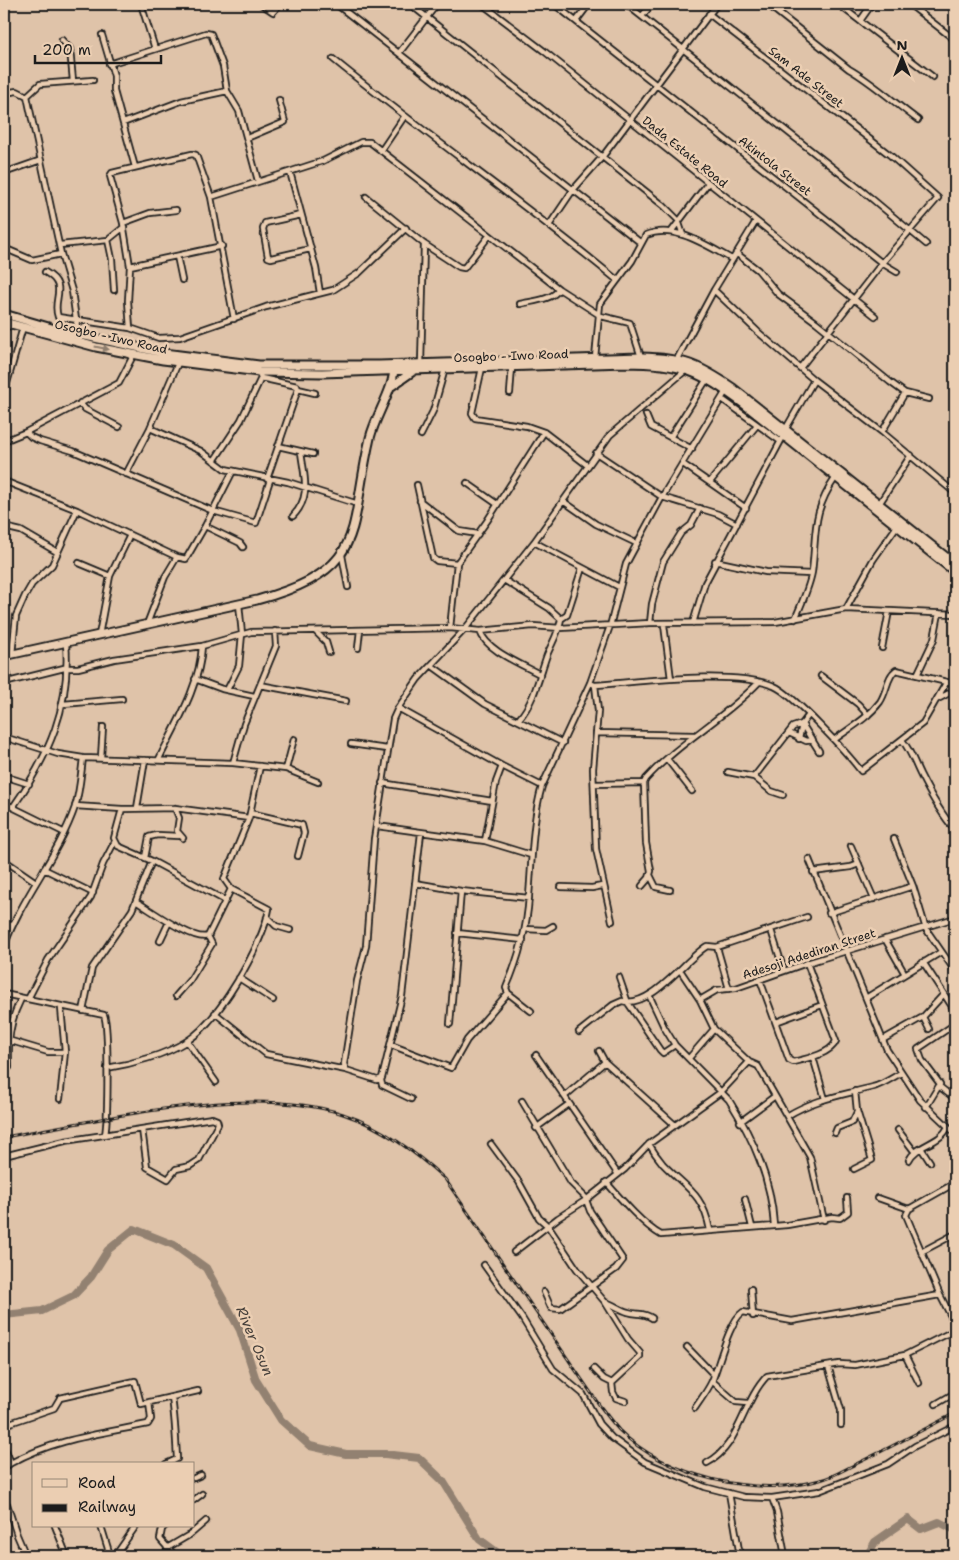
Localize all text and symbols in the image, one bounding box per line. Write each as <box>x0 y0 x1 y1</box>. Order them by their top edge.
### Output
scale bar <box>35 32 161 64</box>
north arrow <box>876 32 926 82</box>
text: N <box>896 36 908 54</box>
text: 200 m <box>42 40 91 60</box>
street label: Sam Ade Street <box>765 43 847 111</box>
street label: Dada Estate Road <box>639 113 731 192</box>
street label: Akintola Street <box>735 133 815 199</box>
street label: Osogbo - Iwo Road <box>53 316 169 358</box>
one-way arrow <box>94 344 110 352</box>
street label: Osogbo - Iwo Road <box>453 346 569 366</box>
street label: Adesoji Adediran Street <box>740 925 878 983</box>
water label: River Osun <box>232 1304 278 1378</box>
legend <box>32 1462 195 1528</box>
text: Road <box>78 1473 116 1493</box>
text: Railway <box>78 1497 136 1517</box>

